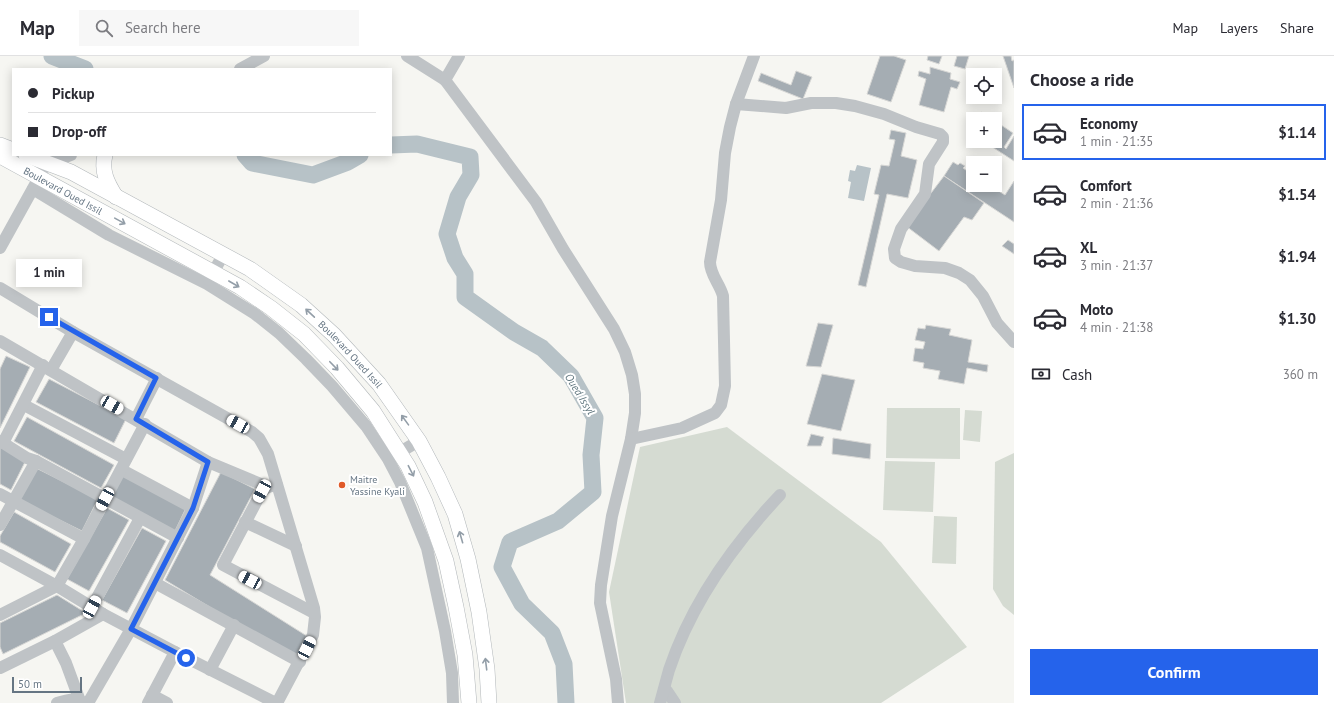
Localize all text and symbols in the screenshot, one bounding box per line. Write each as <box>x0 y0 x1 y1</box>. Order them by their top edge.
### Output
search box <box>79 10 359 46</box>
text: Map <box>20 16 55 40</box>
icon: search <box>93 17 115 39</box>
text: Search here <box>125 18 201 37</box>
text: Map <box>1172 19 1198 37</box>
text: Layers <box>1220 19 1258 37</box>
text: Share <box>1280 19 1314 37</box>
map controls <box>966 68 1002 192</box>
button: locate <box>966 68 1002 104</box>
text: Choose a ride <box>1030 68 1134 91</box>
text: Pickup <box>52 84 95 103</box>
button: + <box>966 112 1002 148</box>
icon: car <box>1032 114 1068 150</box>
text: Economy <box>1080 114 1138 133</box>
text: Drop-off <box>52 122 106 141</box>
text: $1.14 <box>1278 123 1316 142</box>
text: 1 min · 21:35 <box>1080 133 1153 150</box>
button: − <box>966 156 1002 192</box>
street label: Boulevard Oued Issil <box>21 164 105 218</box>
icon: car <box>1032 176 1068 212</box>
text: Comfort <box>1080 176 1132 195</box>
text: $1.54 <box>1278 185 1316 204</box>
text: 2 min · 21:36 <box>1080 195 1153 212</box>
one-way arrow <box>114 218 126 226</box>
icon: car <box>1032 238 1068 274</box>
text: XL <box>1080 238 1097 257</box>
text: $1.94 <box>1278 247 1316 266</box>
text: 3 min · 21:37 <box>1080 257 1153 274</box>
callout: 1 min <box>16 259 82 287</box>
text: 1 min <box>33 264 65 281</box>
one-way arrow <box>228 280 240 288</box>
icon: car <box>1032 300 1068 336</box>
text: Moto <box>1080 300 1113 319</box>
route end <box>40 308 58 326</box>
one-way arrow <box>305 308 315 317</box>
text: $1.30 <box>1278 309 1316 328</box>
street label: Boulevard Oued Issil <box>315 318 386 390</box>
text: 4 min · 21:38 <box>1080 319 1153 336</box>
one-way arrow <box>330 361 339 371</box>
icon: cash <box>1030 363 1052 385</box>
text: Cash <box>1062 365 1092 384</box>
text: 360 m <box>1283 366 1318 383</box>
water label: Oued Issyl <box>562 371 598 417</box>
car <box>99 394 125 416</box>
car <box>225 413 251 435</box>
one-way arrow <box>401 415 409 426</box>
one-way arrow <box>407 464 415 476</box>
place label: Maitre Yassine Kyali <box>350 473 405 498</box>
car <box>251 478 273 504</box>
marker: Maitre Yassine Kyali <box>337 480 347 490</box>
car <box>94 486 116 512</box>
one-way arrow <box>457 530 464 543</box>
car <box>237 569 263 591</box>
car <box>81 594 103 620</box>
car <box>296 635 318 661</box>
route start <box>177 649 195 667</box>
button: Confirm <box>1030 649 1318 695</box>
one-way arrow <box>483 658 490 671</box>
scale bar <box>12 675 82 694</box>
text: 50 m <box>18 677 42 691</box>

